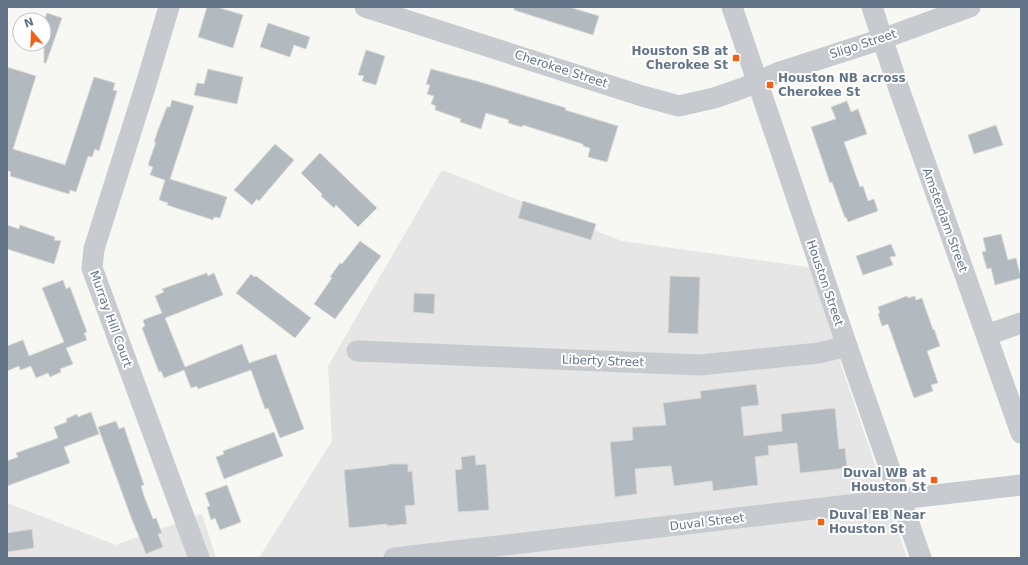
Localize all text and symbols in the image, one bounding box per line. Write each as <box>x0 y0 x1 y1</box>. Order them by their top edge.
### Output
north arrow <box>12 12 52 52</box>
text: N <box>22 15 35 31</box>
street label: Sligo Street <box>828 27 898 61</box>
place label: Houston SB at Cherokee St <box>632 44 728 72</box>
street label: Cherokee Street <box>513 47 610 91</box>
marker: Houston SB at Cherokee St <box>731 53 741 63</box>
place label: Houston NB across Cherokee St <box>778 71 906 99</box>
marker: Houston NB across Cherokee St <box>765 80 775 90</box>
street label: Amsterdam Street <box>920 166 970 274</box>
street label: Houston Street <box>804 238 846 328</box>
street label: Murray Hill Court <box>87 269 135 369</box>
street label: Liberty Street <box>562 353 645 369</box>
place label: Duval WB at Houston St <box>843 466 926 494</box>
marker: Duval WB at Houston St <box>929 475 939 485</box>
place label: Duval EB Near Houston St <box>829 508 926 536</box>
street label: Duval Street <box>669 510 745 534</box>
marker: Duval EB Near Houston St <box>816 517 826 527</box>

